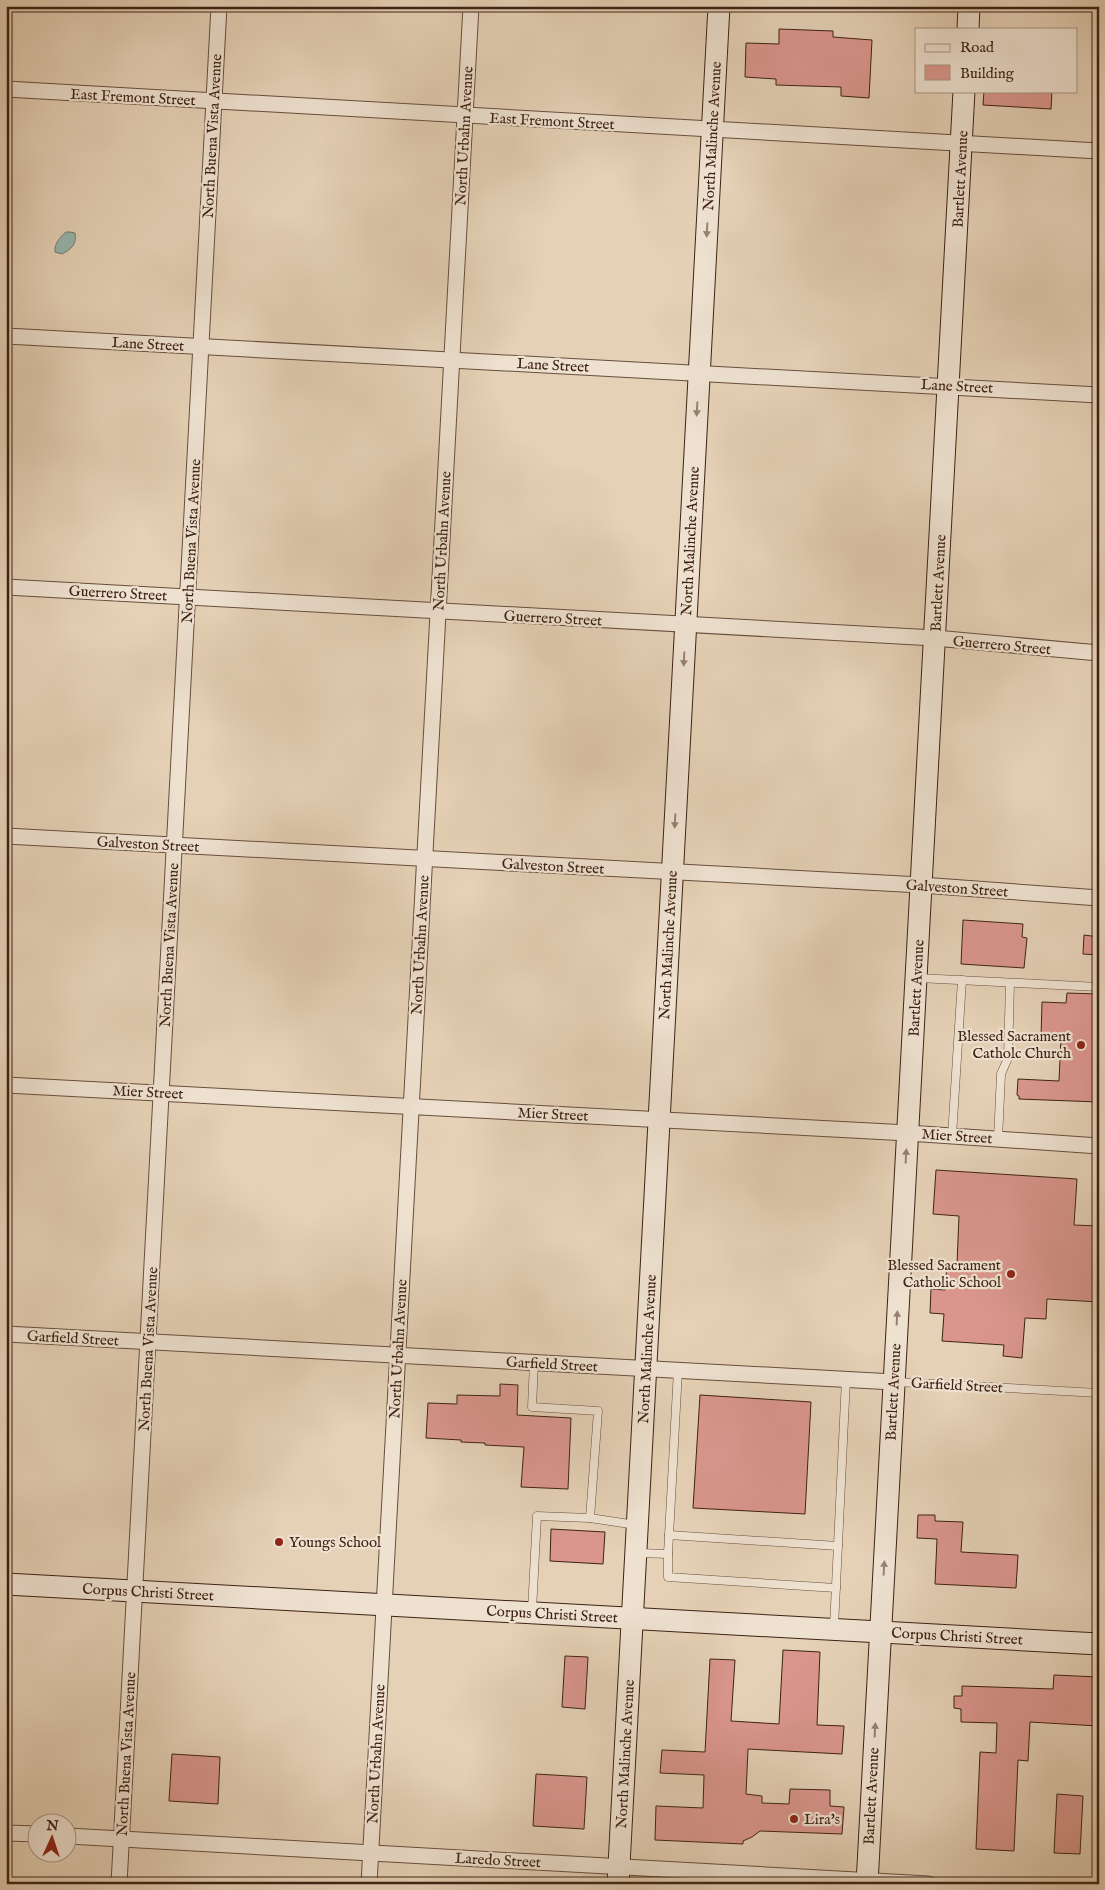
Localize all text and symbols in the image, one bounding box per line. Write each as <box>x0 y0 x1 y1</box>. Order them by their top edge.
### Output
legend <box>915 28 1078 92</box>
text: Road <box>960 38 995 57</box>
street label: North Buena Vista Avenue <box>199 53 226 219</box>
street label: North Malinche Avenue <box>699 61 726 211</box>
text: Building <box>960 64 1015 83</box>
street label: North Urbahn Avenue <box>451 66 478 206</box>
street label: East Fremont Street <box>70 85 196 110</box>
street label: East Fremont Street <box>489 109 615 134</box>
street label: Bartlett Avenue <box>948 130 973 228</box>
one-way arrow <box>703 222 711 238</box>
street label: Lane Street <box>111 333 185 356</box>
street label: Lane Street <box>516 354 590 377</box>
street label: Lane Street <box>920 375 994 398</box>
one-way arrow <box>693 402 701 418</box>
street label: North Buena Vista Avenue <box>178 458 205 624</box>
street label: North Malinche Avenue <box>677 466 704 616</box>
street label: North Urbahn Avenue <box>429 471 456 611</box>
street label: Bartlett Avenue <box>926 534 951 632</box>
street label: Guerrero Street <box>68 581 168 606</box>
street label: Guerrero Street <box>503 606 603 631</box>
street label: Guerrero Street <box>952 632 1052 659</box>
one-way arrow <box>679 651 687 667</box>
one-way arrow <box>671 814 679 830</box>
street label: Galveston Street <box>96 832 200 857</box>
street label: Galveston Street <box>501 854 605 879</box>
street label: North Buena Vista Avenue <box>156 862 183 1028</box>
street label: North Malinche Avenue <box>655 870 682 1020</box>
street label: North Urbahn Avenue <box>407 875 434 1015</box>
street label: Galveston Street <box>905 875 1009 902</box>
street label: Bartlett Avenue <box>904 939 929 1037</box>
place label: Blessed Sacrament Catholc Church <box>957 1027 1071 1063</box>
marker: Blessed Sacrament Catholc Church <box>1075 1039 1087 1051</box>
street label: Mier Street <box>112 1081 184 1104</box>
street label: Mier Street <box>517 1103 589 1126</box>
street label: Mier Street <box>921 1125 993 1148</box>
one-way arrow <box>903 1148 911 1164</box>
place label: Blessed Sacrament Catholic School <box>887 1256 1002 1292</box>
street label: North Buena Vista Avenue <box>135 1266 162 1432</box>
marker: Blessed Sacrament Catholic School <box>1005 1268 1017 1280</box>
street label: North Malinche Avenue <box>634 1274 661 1424</box>
street label: North Urbahn Avenue <box>385 1279 412 1419</box>
one-way arrow <box>894 1310 902 1326</box>
street label: Garfield Street <box>26 1327 119 1350</box>
street label: Bartlett Avenue <box>881 1343 906 1441</box>
street label: Garfield Street <box>505 1353 598 1376</box>
street label: Garfield Street <box>910 1374 1003 1397</box>
place label: Youngs School <box>289 1533 382 1552</box>
marker: Youngs School <box>273 1536 285 1548</box>
one-way arrow <box>880 1560 888 1576</box>
street label: Corpus Christi Street <box>82 1580 214 1605</box>
street label: Corpus Christi Street <box>486 1602 618 1627</box>
street label: Corpus Christi Street <box>891 1624 1023 1649</box>
street label: North Buena Vista Avenue <box>113 1671 140 1837</box>
street label: North Malinche Avenue <box>612 1679 639 1829</box>
street label: North Urbahn Avenue <box>363 1684 390 1824</box>
one-way arrow <box>871 1722 879 1738</box>
street label: Bartlett Avenue <box>859 1747 884 1845</box>
place label: Lira's <box>804 1810 840 1829</box>
north arrow <box>28 1812 78 1862</box>
marker: Lira's <box>788 1813 800 1825</box>
text: N <box>45 1817 59 1835</box>
street label: Laredo Street <box>454 1849 541 1872</box>

